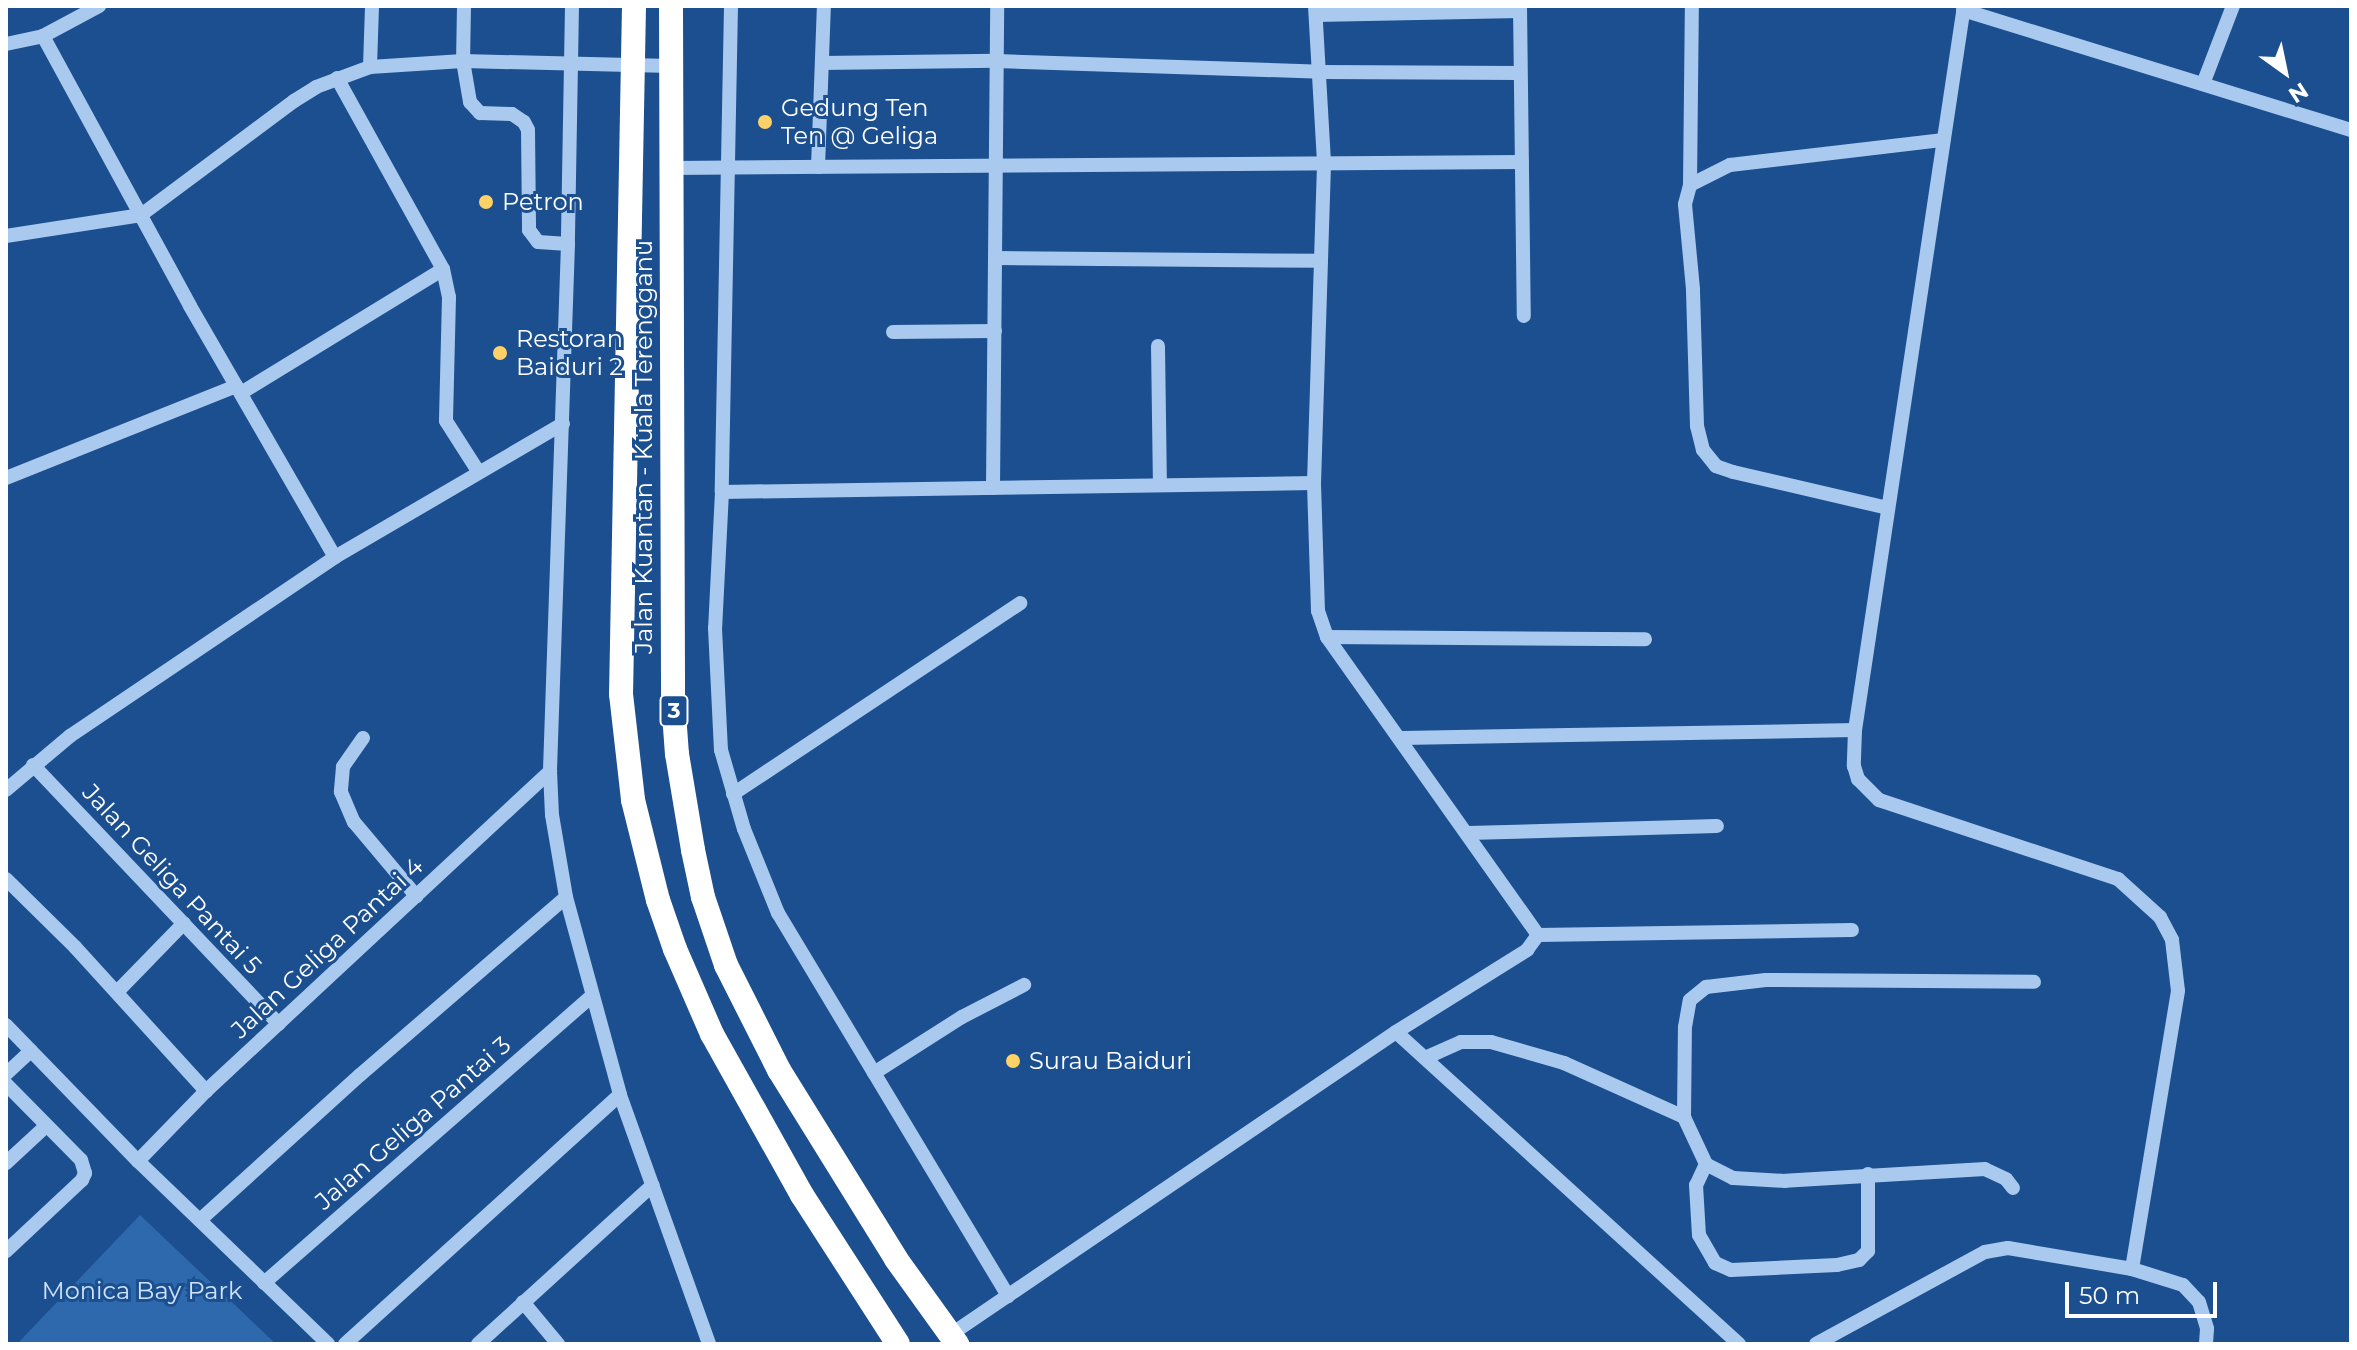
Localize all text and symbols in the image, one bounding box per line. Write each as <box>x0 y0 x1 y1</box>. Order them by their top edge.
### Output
north arrow <box>2245 32 2325 112</box>
text: N <box>2284 76 2313 109</box>
place label: Gedung Ten Ten @ Geliga <box>781 94 938 150</box>
marker: Gedung Ten Ten @ Geliga <box>756 113 774 131</box>
place label: Petron <box>502 188 584 216</box>
marker: Petron <box>477 193 495 211</box>
street label: Jalan Kuantan - Kuala Terengganu <box>630 240 658 654</box>
place label: Restoran Baiduri 2 <box>516 325 623 381</box>
marker: Restoran Baiduri 2 <box>491 344 509 362</box>
road number: 3 <box>658 693 690 729</box>
street label: Jalan Geliga Pantai 5 <box>77 778 267 980</box>
street label: Jalan Geliga Pantai 4 <box>225 852 429 1044</box>
street label: Jalan Geliga Pantai 3 <box>310 1030 516 1216</box>
place label: Surau Baiduri <box>1029 1047 1192 1075</box>
marker: Surau Baiduri <box>1004 1052 1022 1070</box>
scale bar <box>2069 1266 2221 1316</box>
park label: Monica Bay Park <box>42 1277 242 1305</box>
text: 50 m <box>2079 1281 2140 1310</box>

